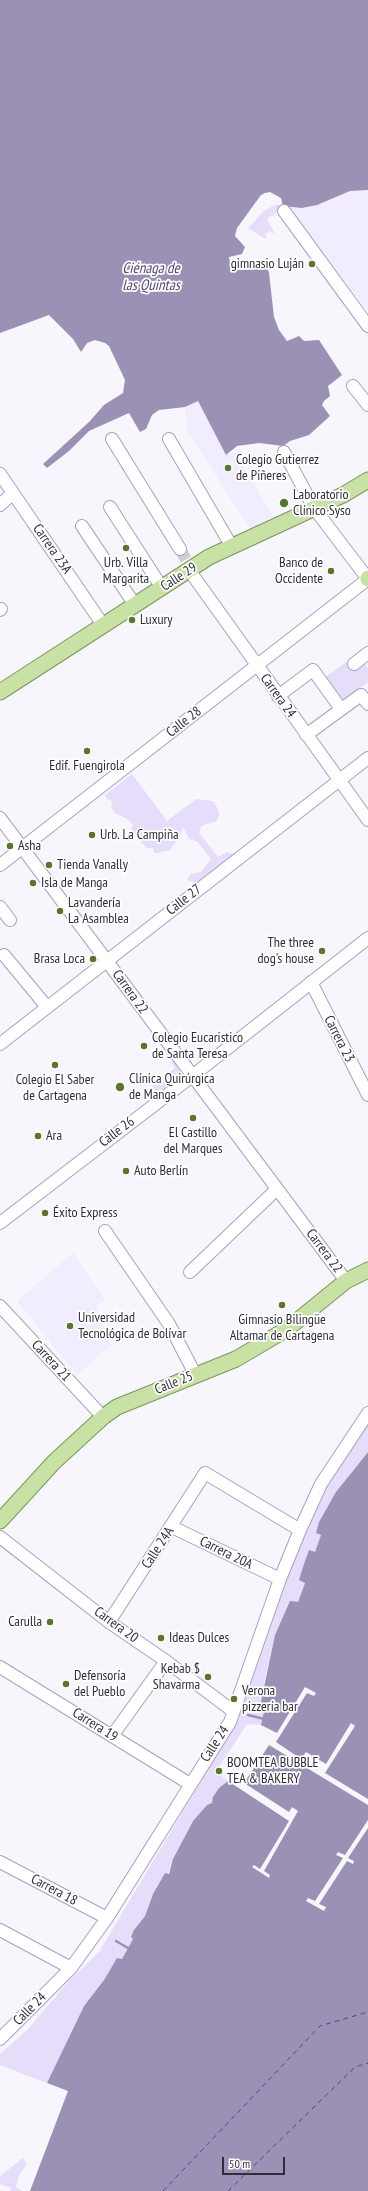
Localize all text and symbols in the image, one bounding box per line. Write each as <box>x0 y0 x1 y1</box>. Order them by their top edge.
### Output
place label: gimnasio Luján <box>231 256 304 272</box>
marker: gimnasio Luján <box>307 259 317 269</box>
water label: Ciénaga de las Quintas <box>122 260 180 295</box>
place label: Colegio Gutierrez de Piñeres <box>236 452 319 484</box>
marker: Colegio Gutierrez de Piñeres <box>223 463 233 473</box>
place label: Laboratorio Clínico Syso <box>293 487 351 520</box>
marker: Laboratorio Clínico Syso <box>278 497 290 509</box>
street label: Carrera 23A <box>29 521 75 577</box>
marker: Urb. Villa Margarita <box>121 543 131 553</box>
place label: Urb. Villa Margarita <box>103 555 149 588</box>
place label: Banco de Occidente <box>275 555 323 588</box>
street label: Calle 29 <box>158 559 200 595</box>
marker: Banco de Occidente <box>326 566 336 576</box>
place label: Luxury <box>140 612 173 628</box>
marker: Luxury <box>127 615 137 625</box>
street label: Carrera 24 <box>256 671 300 721</box>
street label: Calle 28 <box>163 703 205 741</box>
marker: Edif. Fuengirola <box>82 746 92 756</box>
place label: Edif. Fuengirola <box>49 758 125 774</box>
place label: Urb. La Campiña <box>100 827 179 843</box>
marker: Urb. La Campiña <box>87 830 97 840</box>
place label: Asha <box>18 838 41 854</box>
marker: Asha <box>5 841 15 851</box>
place label: Tienda Vanally <box>57 857 128 873</box>
marker: Tienda Vanally <box>44 860 54 870</box>
place label: Isla de Manga <box>41 875 108 891</box>
marker: Isla de Manga <box>28 878 38 888</box>
street label: Calle 27 <box>163 881 205 919</box>
place label: Lavandería La Asamblea <box>68 895 129 928</box>
marker: Lavandería La Asamblea <box>55 906 65 916</box>
place label: The three dog's house <box>258 935 314 968</box>
marker: The three dog's house <box>317 946 327 956</box>
place label: Brasa Loca <box>34 951 85 967</box>
marker: Brasa Loca <box>88 954 98 964</box>
street label: Carrera 22 <box>108 967 152 1017</box>
street label: Carrera 23 <box>320 1013 358 1065</box>
place label: Colegio Eucaristico de Santa Teresa <box>152 1030 243 1062</box>
marker: Colegio Eucaristico de Santa Teresa <box>139 1041 149 1051</box>
marker: Colegio El Saber de Cartagena <box>50 1060 60 1070</box>
place label: Clínica Quirúrgica de Manga <box>129 1071 215 1104</box>
place label: Colegio El Saber de Cartagena <box>16 1072 94 1104</box>
marker: Clínica Quirúrgica de Manga <box>114 1081 126 1093</box>
street label: Calle 26 <box>96 1113 138 1151</box>
marker: El Castillo del Marques <box>188 1113 198 1123</box>
place label: El Castillo del Marques <box>163 1125 223 1158</box>
place label: Ara <box>46 1128 62 1144</box>
marker: Ara <box>33 1131 43 1141</box>
place label: Auto Berlín <box>134 1163 188 1179</box>
marker: Auto Berlín <box>121 1166 131 1176</box>
place label: Éxito Express <box>53 1205 118 1221</box>
marker: Éxito Express <box>40 1208 50 1218</box>
street label: Carrera 22 <box>302 1226 346 1276</box>
marker: Gimnasio Bilingüe Altamar de Cartagena <box>277 1300 287 1310</box>
place label: Universidad Tecnológica de Bolívar <box>78 1310 186 1342</box>
place label: Gimnasio Bilingüe Altamar de Cartagena <box>230 1312 334 1344</box>
marker: Universidad Tecnológica de Bolívar <box>65 1321 75 1331</box>
street label: Carrera 21 <box>28 1337 74 1385</box>
street label: Calle 25 <box>152 1368 196 1398</box>
street label: Calle 24A <box>138 1524 178 1572</box>
street label: Carrera 20A <box>197 1533 255 1573</box>
street label: Carrera 20 <box>91 1603 141 1647</box>
place label: Carulla <box>8 1614 42 1630</box>
marker: Carulla <box>45 1617 55 1627</box>
place label: Ideas Dulces <box>169 1630 229 1646</box>
marker: Ideas Dulces <box>156 1633 166 1643</box>
place label: Kebab $ Shavarma <box>153 1661 200 1694</box>
place label: Defensoría del Pueblo <box>74 1668 126 1700</box>
marker: Kebab $ Shavarma <box>203 1672 213 1682</box>
marker: Defensoría del Pueblo <box>61 1679 71 1689</box>
place label: Verona pizzería bar <box>242 1683 298 1716</box>
marker: Verona pizzería bar <box>229 1694 239 1704</box>
street label: Carrera 19 <box>69 1705 121 1745</box>
street label: Calle 24 <box>197 1723 233 1765</box>
place label: BOOMTEA BUBBLE TEA & BAKERY <box>227 1755 319 1788</box>
marker: BOOMTEA BUBBLE TEA & BAKERY <box>214 1766 224 1776</box>
street label: Carrera 18 <box>28 1871 80 1909</box>
street label: Calle 24 <box>10 1989 50 2029</box>
scale bar <box>224 2149 287 2175</box>
text: 50 m <box>229 2156 250 2171</box>

